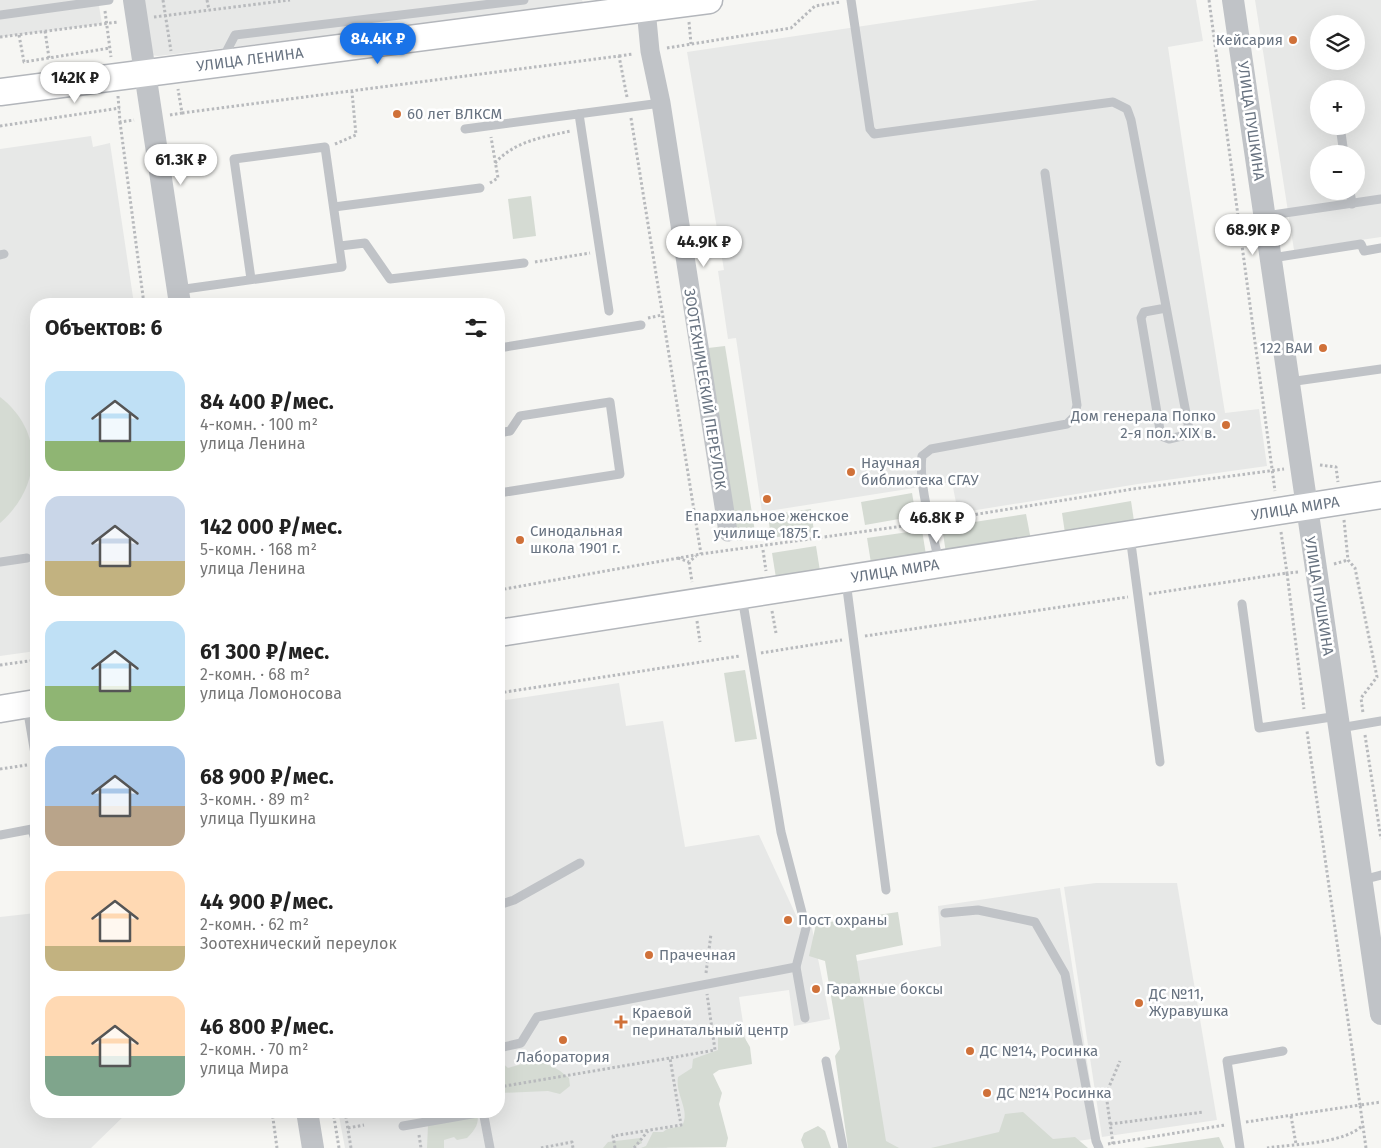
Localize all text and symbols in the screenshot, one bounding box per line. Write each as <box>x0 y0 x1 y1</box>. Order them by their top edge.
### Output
map controls <box>1310 15 1365 200</box>
button: layers <box>1310 15 1365 70</box>
pin: 84.4K ₽ <box>332 22 424 65</box>
text: 84.4K ₽ <box>351 29 405 48</box>
place label: Кейсария <box>1216 31 1283 49</box>
marker: Кейсария <box>1287 34 1299 46</box>
street label: УЛИЦА ЛЕНИНА <box>195 44 305 75</box>
street label: УЛИЦА ПУШКИНА <box>1234 60 1268 182</box>
pin: 142K ₽ <box>34 62 116 104</box>
text: 142K ₽ <box>51 68 99 87</box>
button: + <box>1310 80 1365 135</box>
place label: 60 лет ВЛКСМ <box>407 105 502 123</box>
marker: 60 лет ВЛКСМ <box>391 108 403 120</box>
pin: 61.3K ₽ <box>135 144 227 186</box>
button: − <box>1310 145 1365 200</box>
text: 61.3K ₽ <box>155 150 207 169</box>
pin: 68.9K ₽ <box>1207 214 1299 256</box>
text: 68.9K ₽ <box>1226 220 1280 239</box>
pin: 44.9K ₽ <box>658 226 750 268</box>
text: 44.9K ₽ <box>677 232 731 251</box>
street label: ЗООТЕХНИЧЕСКИЙ ПЕРЕУЛОК <box>680 287 730 491</box>
icon: filters <box>462 314 490 342</box>
text: Объектов: 6 <box>45 315 162 341</box>
place label: 122 ВАИ <box>1260 339 1313 357</box>
marker: 122 ВАИ <box>1317 342 1329 354</box>
text: 84 400 ₽/мес. <box>200 389 334 415</box>
icon: home <box>85 391 145 451</box>
place label: Дом генерала Попко 2-я пол. XIX в. <box>1070 407 1216 442</box>
text: 4-комн. · 100 m² <box>200 415 318 434</box>
marker: Дом генерала Попко 2-я пол. XIX в. <box>1220 419 1232 431</box>
text: улица Ленина <box>200 434 305 453</box>
place label: Научная библиотека СГАУ <box>861 454 979 489</box>
marker: Научная библиотека СГАУ <box>845 466 857 478</box>
marker: Епархиальное женское училище 1875 г. <box>761 493 773 505</box>
street label: УЛИЦА МИРА <box>1250 493 1341 524</box>
pin: 46.8K ₽ <box>891 502 983 544</box>
place label: Епархиальное женское училище 1875 г. <box>685 507 849 542</box>
text: 46.8K ₽ <box>910 508 964 527</box>
text: 142 000 ₽/мес. <box>200 514 342 540</box>
icon: home <box>85 516 145 576</box>
place label: Синодальная школа 1901 г. <box>530 522 623 557</box>
marker: Синодальная школа 1901 г. <box>514 534 526 546</box>
street label: УЛИЦА ПУШКИНА <box>1301 535 1337 657</box>
text: 5-комн. · 168 m² <box>200 540 317 559</box>
street label: УЛИЦА МИРА <box>850 555 941 587</box>
text: улица Ленина <box>200 559 305 578</box>
text: 61 300 ₽/мес. <box>200 639 329 665</box>
icon: home <box>85 641 145 701</box>
text: 2-комн. · 68 m² <box>200 665 310 684</box>
text: улица Ломоносова <box>200 684 342 703</box>
text: 68 900 ₽/мес. <box>200 764 334 790</box>
icon: home <box>85 766 145 826</box>
text: 3-комн. · 89 m² <box>200 790 310 809</box>
text: улица Пушкина <box>200 809 316 828</box>
text: 44 900 ₽/мес. <box>200 889 333 915</box>
icon: home <box>85 891 145 951</box>
place label: Пост охраны <box>798 911 888 929</box>
marker: Пост охраны <box>782 914 794 926</box>
text: 2-комн. · 62 m² <box>200 915 309 934</box>
text: Зоотехнический переулок <box>200 934 397 953</box>
place label: Прачечная <box>659 946 736 964</box>
marker: Прачечная <box>643 949 655 961</box>
place label: Гаражные боксы <box>826 980 943 998</box>
marker: Гаражные боксы <box>810 983 822 995</box>
place label: ДС №11, Журавушка <box>1148 985 1229 1020</box>
marker: ДС №11, Журавушка <box>1133 997 1145 1009</box>
place label: Краевой перинатальный центр <box>632 1004 789 1039</box>
text: 46 800 ₽/мес. <box>200 1014 334 1040</box>
marker: Краевой перинатальный центр <box>614 1015 628 1029</box>
icon: home <box>85 1016 145 1076</box>
marker: Лаборатория <box>557 1034 569 1046</box>
text: 2-комн. · 70 m² <box>200 1040 308 1059</box>
place label: ДС №14, Росинка <box>979 1042 1098 1060</box>
marker: ДС №14, Росинка <box>964 1045 976 1057</box>
place label: Лаборатория <box>516 1048 610 1066</box>
text: улица Мира <box>200 1059 289 1078</box>
place label: ДС №14 Росинка <box>996 1084 1112 1102</box>
marker: ДС №14 Росинка <box>981 1087 993 1099</box>

